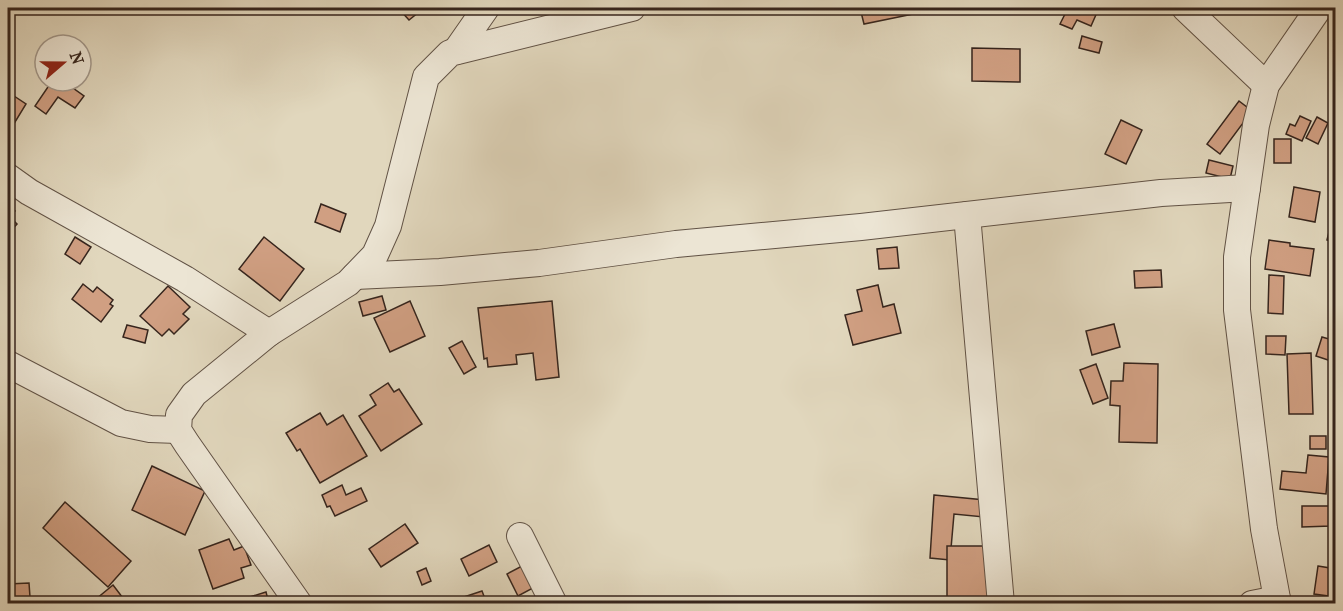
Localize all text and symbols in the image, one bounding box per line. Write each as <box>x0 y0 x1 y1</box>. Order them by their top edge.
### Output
north arrow <box>33 33 93 93</box>
text: N <box>66 49 88 68</box>

